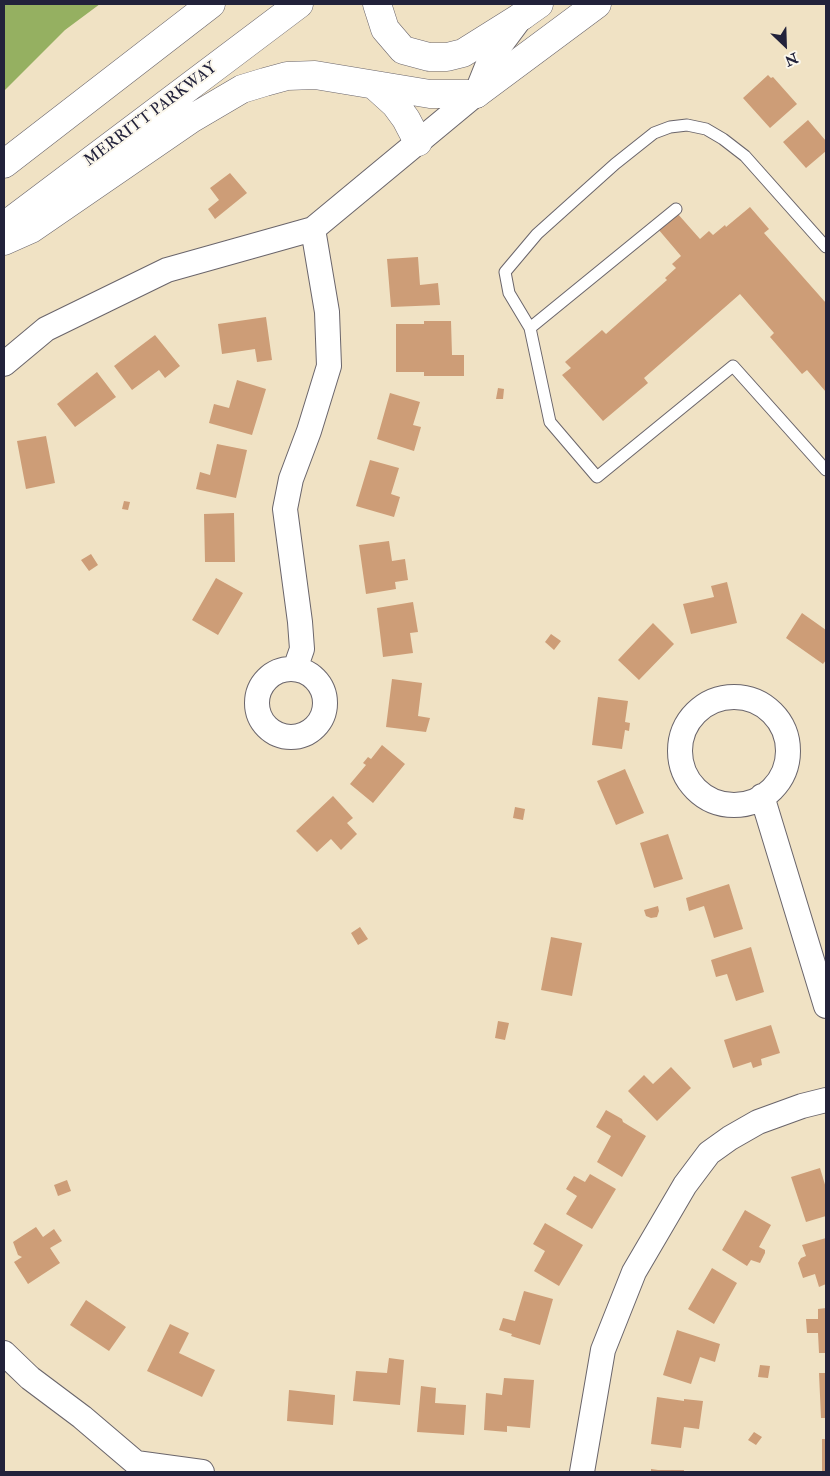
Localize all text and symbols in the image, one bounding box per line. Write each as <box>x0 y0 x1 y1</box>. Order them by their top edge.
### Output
north arrow <box>760 20 810 70</box>
text: N <box>782 49 800 69</box>
street label: MERRITT PARKWAY <box>81 59 221 171</box>

